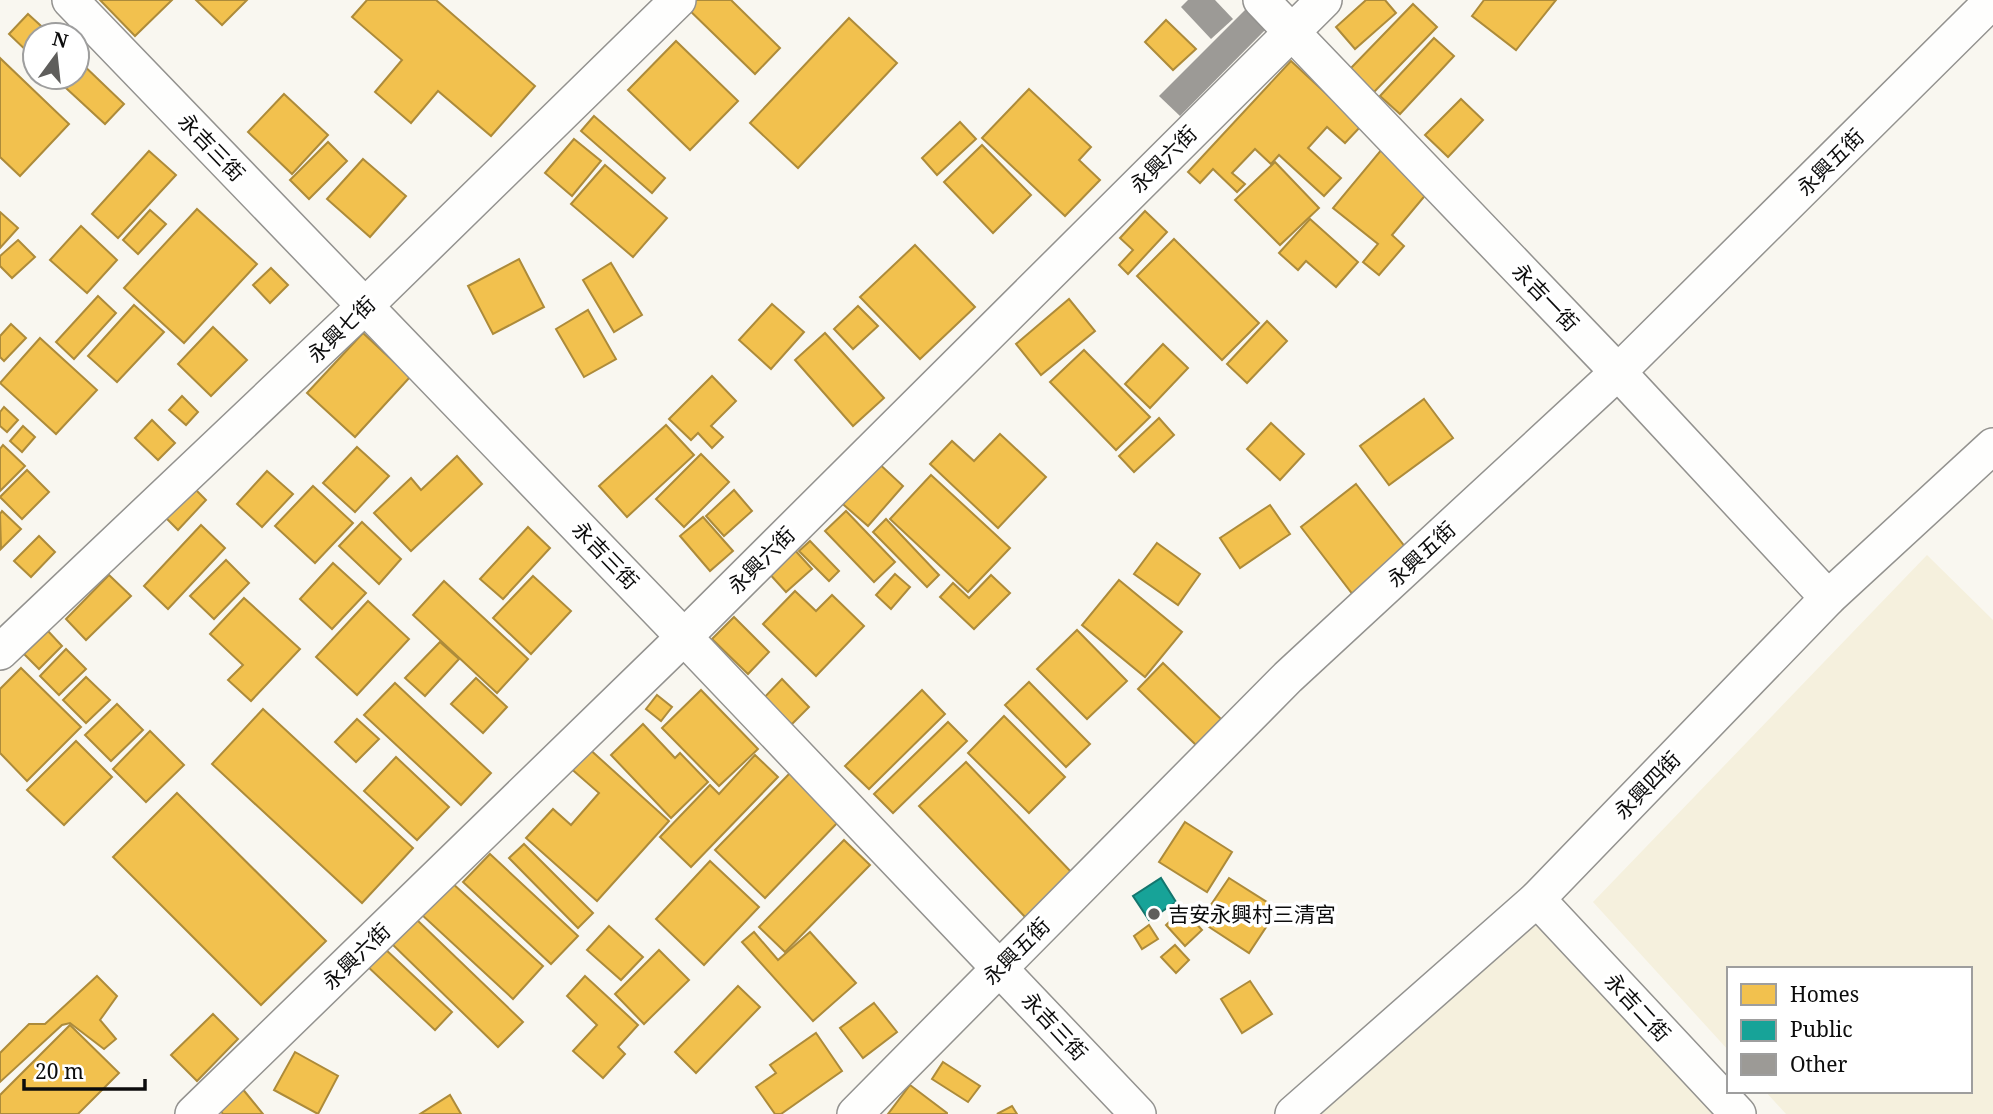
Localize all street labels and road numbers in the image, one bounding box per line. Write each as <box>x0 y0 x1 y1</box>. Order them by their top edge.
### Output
street label: 永吉三街 <box>173 107 251 187</box>
street label: 永興六街 <box>1123 119 1203 199</box>
street label: 永興五街 <box>1790 122 1870 202</box>
street label: 永吉一街 <box>1507 257 1585 337</box>
street label: 永興七街 <box>301 290 381 368</box>
street label: 永吉三街 <box>567 515 645 595</box>
street label: 永興五街 <box>1381 515 1461 593</box>
street label: 永興六街 <box>721 520 801 600</box>
street label: 永興四街 <box>1608 745 1686 825</box>
street label: 永興五街 <box>976 911 1056 991</box>
street label: 永興六街 <box>316 917 396 995</box>
street label: 永吉二街 <box>1599 967 1677 1047</box>
street label: 永吉三街 <box>1016 986 1094 1066</box>

